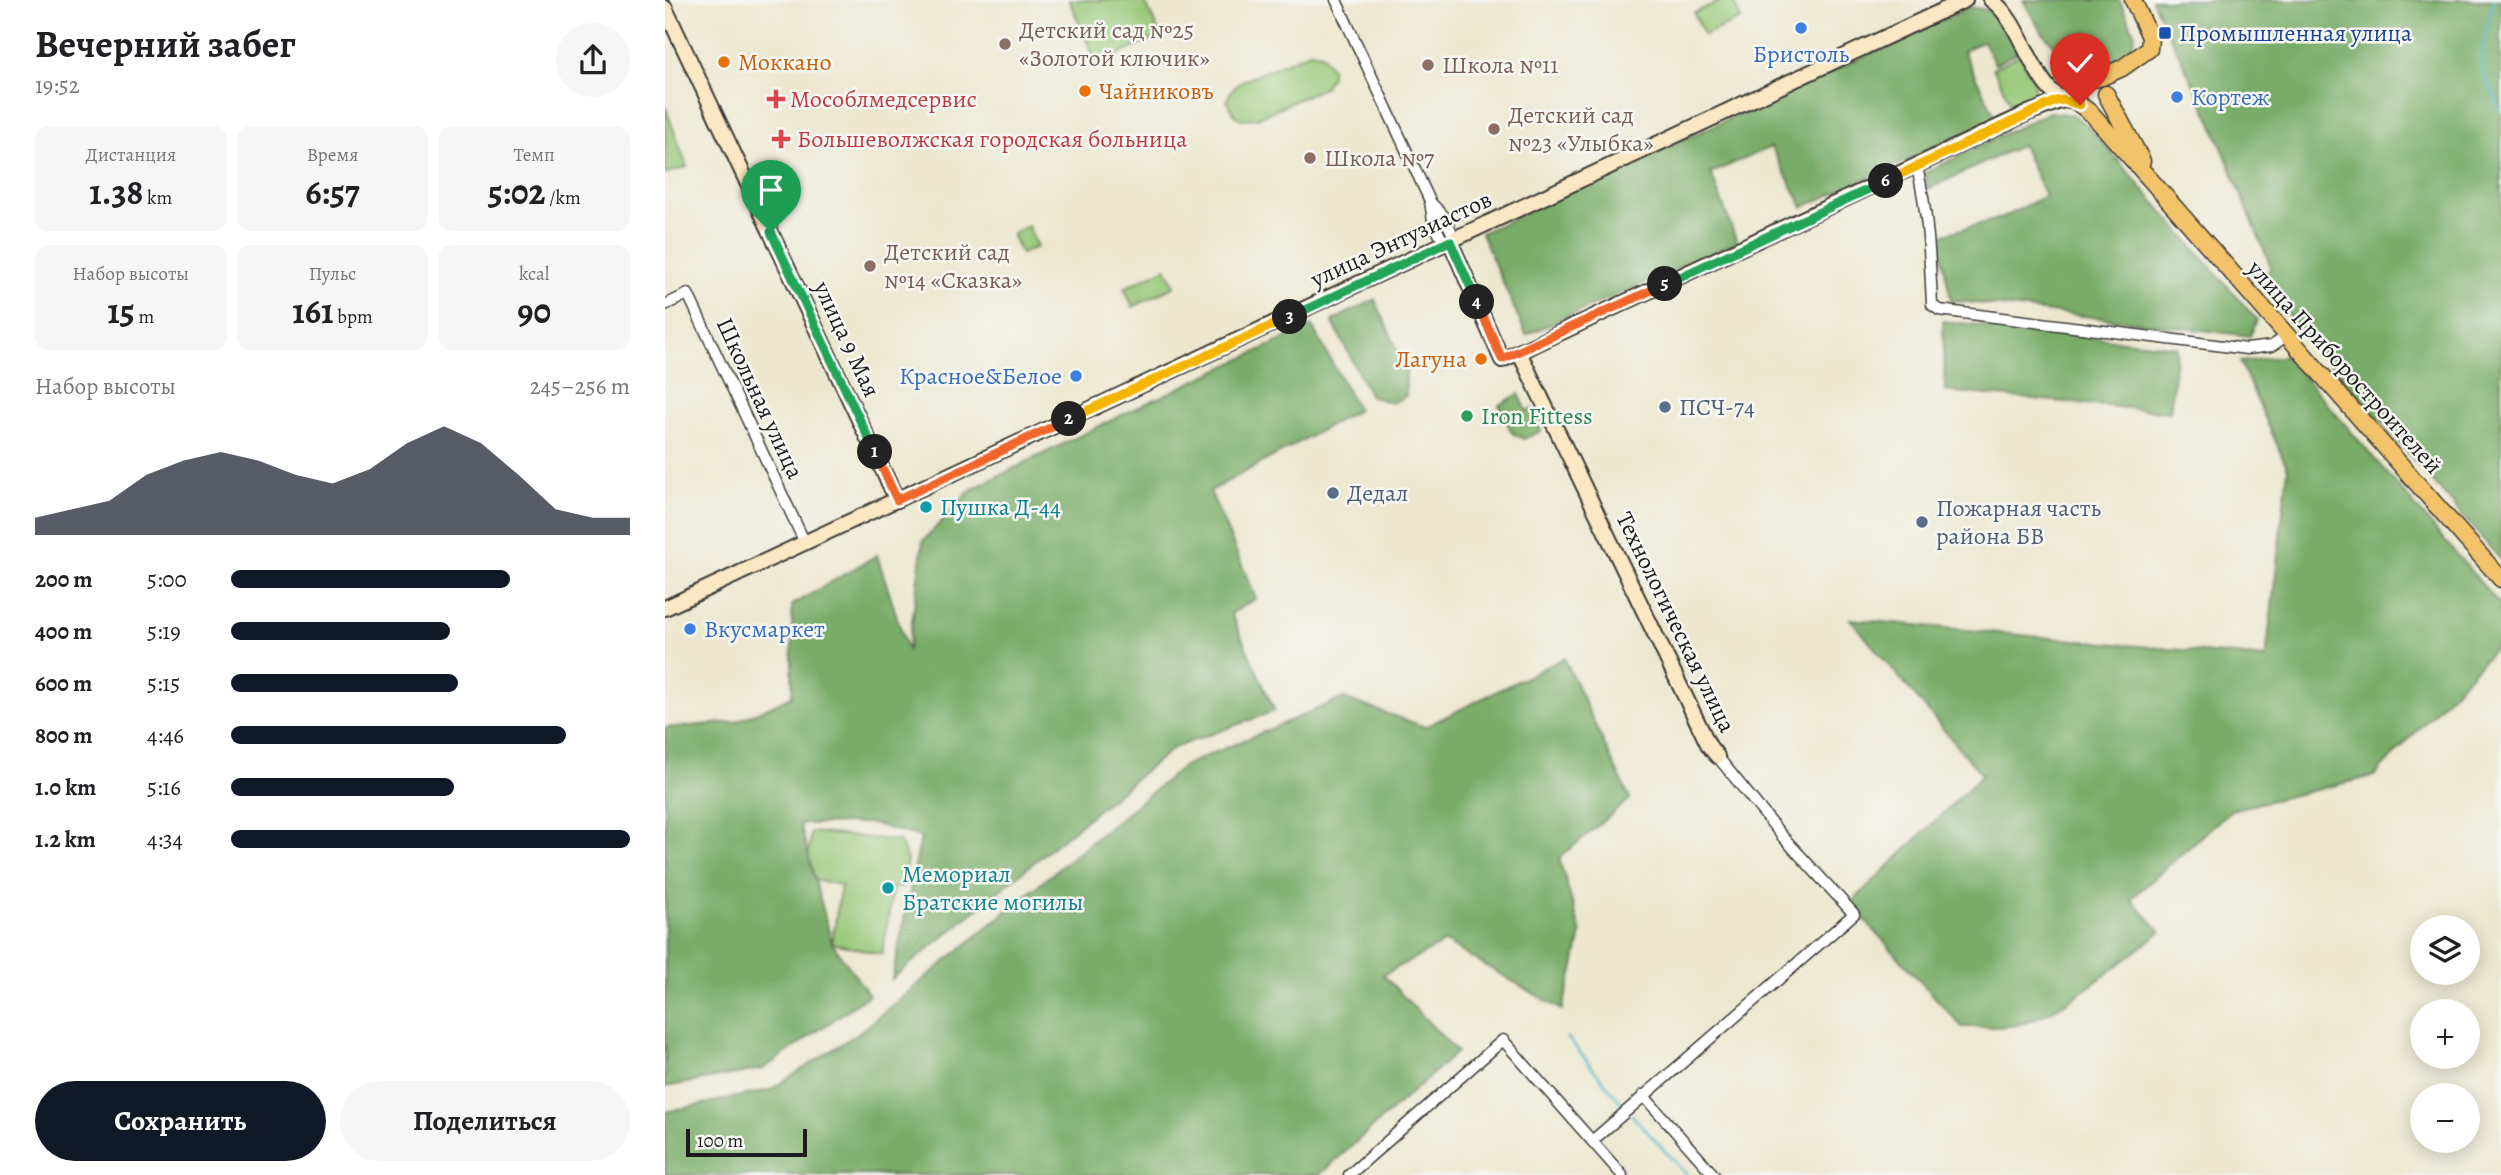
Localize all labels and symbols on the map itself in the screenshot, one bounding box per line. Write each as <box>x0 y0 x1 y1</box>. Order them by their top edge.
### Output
place label: Детский сад №25 «Золотой ключик» <box>1019 14 1210 74</box>
place label: Промышленная улица <box>2179 17 2412 49</box>
marker: Бристоль <box>1793 20 1809 36</box>
marker: Промышленная улица <box>2157 25 2173 41</box>
pin <box>2050 33 2110 105</box>
marker: Детский сад №25 «Золотой ключик» <box>997 36 1013 52</box>
place label: Бристоль <box>1753 38 1850 70</box>
place label: Моккано <box>738 46 832 78</box>
place label: Школа №11 <box>1442 49 1558 81</box>
marker: Моккано <box>716 54 732 70</box>
marker: Школа №11 <box>1420 57 1436 73</box>
place label: Чайниковъ <box>1099 75 1214 107</box>
place label: Кортеж <box>2191 81 2270 113</box>
place label: Мособлмедсервис <box>790 83 977 115</box>
marker: Чайниковъ <box>1077 83 1093 99</box>
marker: Кортеж <box>2169 89 2185 105</box>
marker: Мособлмедсервис <box>768 91 784 107</box>
place label: Детский сад №23 «Улыбка» <box>1508 99 1654 159</box>
marker: Детский сад №23 «Улыбка» <box>1486 121 1502 137</box>
place label: Большеволжская городская больница <box>797 123 1187 155</box>
marker: Большеволжская городская больница <box>771 129 791 149</box>
place label: Школа №7 <box>1324 142 1435 174</box>
marker: Школа №7 <box>1302 150 1318 166</box>
pin <box>741 160 801 232</box>
pin: 6 <box>1869 164 1903 198</box>
street label: улица Энтузиастов <box>1304 183 1497 295</box>
place label: Детский сад №14 «Сказка» <box>884 236 1022 296</box>
street label: улица Приборостроителей <box>2240 252 2450 481</box>
marker: Детский сад №14 «Сказка» <box>862 258 878 274</box>
pin: 5 <box>1647 266 1683 302</box>
street label: улица 9 Мая <box>806 275 888 402</box>
pin: 4 <box>1459 284 1495 320</box>
pin: 3 <box>1273 300 1307 334</box>
street label: Школьная улица <box>709 312 811 484</box>
place label: Лагуна <box>1395 343 1467 375</box>
marker: Лагуна <box>1473 351 1489 367</box>
place label: Красное&Белое <box>899 360 1062 392</box>
marker: Красное&Белое <box>1068 368 1084 384</box>
place label: ПСЧ-74 <box>1679 391 1755 423</box>
marker: ПСЧ-74 <box>1657 399 1673 415</box>
place label: Iron Fittess <box>1481 400 1593 432</box>
pin: 2 <box>1051 402 1087 436</box>
marker: Iron Fittess <box>1459 408 1475 424</box>
pin: 1 <box>857 434 893 470</box>
place label: Дедал <box>1347 477 1408 509</box>
marker: Дедал <box>1325 485 1341 501</box>
place label: Пушка Д-44 <box>940 491 1061 523</box>
place label: Пожарная часть района БВ <box>1936 492 2101 552</box>
marker: Пушка Д-44 <box>918 499 934 515</box>
street label: Технологическая улица <box>1609 506 1743 738</box>
marker: Пожарная часть района БВ <box>1914 514 1930 530</box>
place label: Вкусмаркет <box>704 613 825 645</box>
marker: Вкусмаркет <box>682 621 698 637</box>
place label: Мемориал Братские могилы <box>902 858 1084 918</box>
marker: Мемориал Братские могилы <box>880 880 896 896</box>
scale bar <box>686 1126 807 1158</box>

